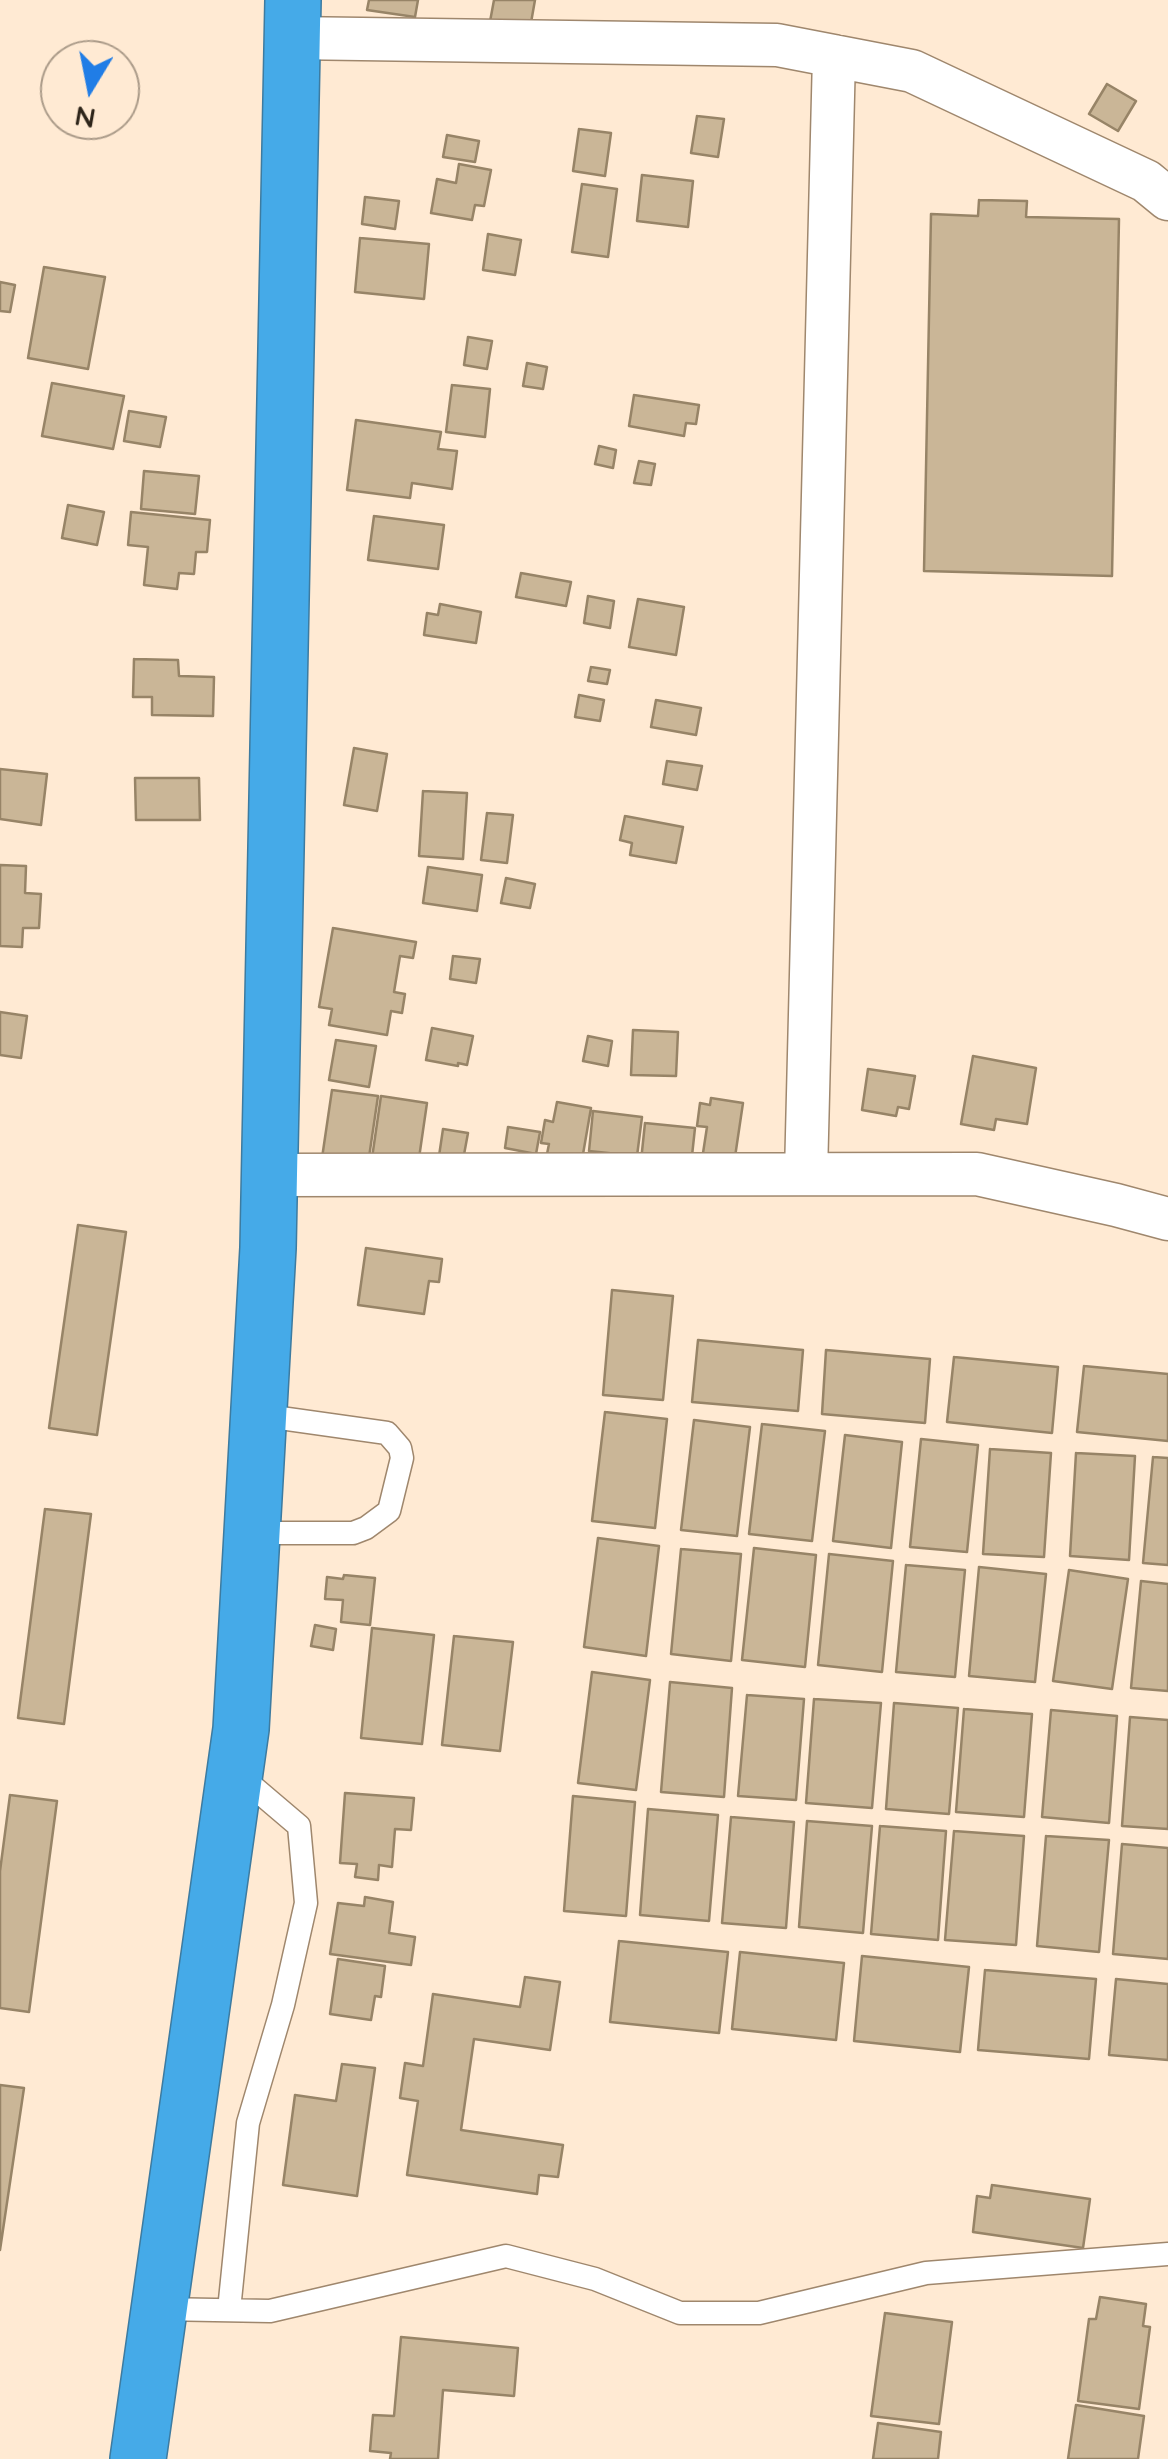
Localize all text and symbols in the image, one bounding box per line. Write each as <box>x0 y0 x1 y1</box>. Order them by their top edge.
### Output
north arrow <box>40 40 140 140</box>
text: N <box>72 99 98 137</box>

